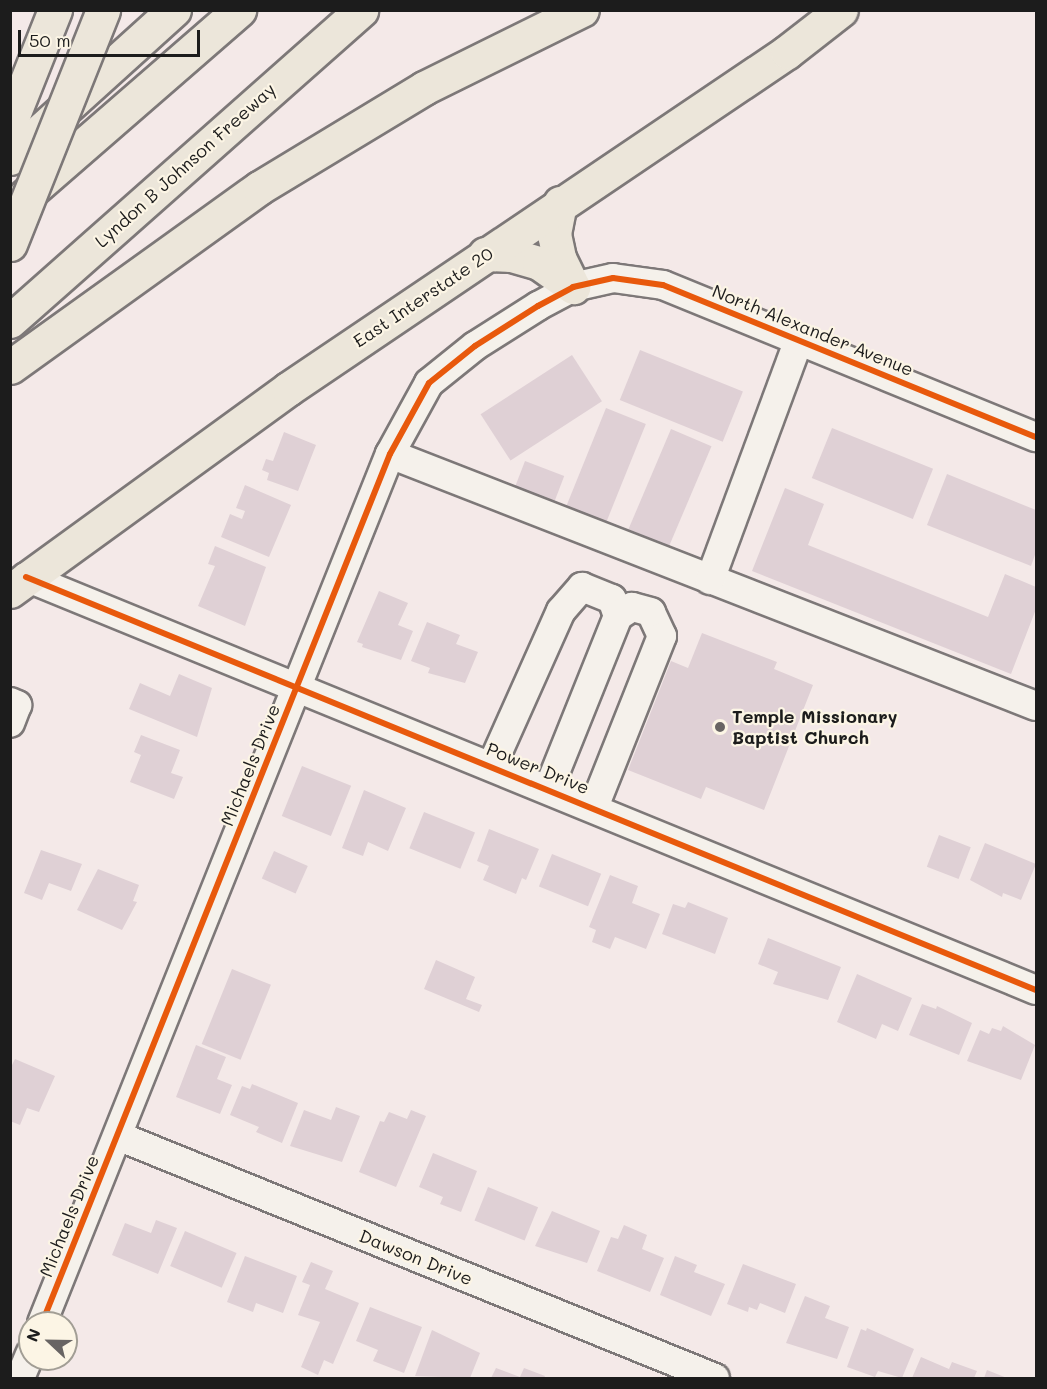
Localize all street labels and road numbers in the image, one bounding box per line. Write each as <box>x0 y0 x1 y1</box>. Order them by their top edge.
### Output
street label: Lyndon B Johnson Freeway <box>90 78 280 252</box>
street label: East Interstate 20 <box>349 242 497 352</box>
street label: North Alexander Avenue <box>709 280 917 380</box>
street label: Michaels Drive <box>216 701 284 829</box>
street label: Power Drive <box>483 738 593 798</box>
street label: Michaels Drive <box>35 1152 103 1280</box>
street label: Dawson Drive <box>356 1224 476 1290</box>

